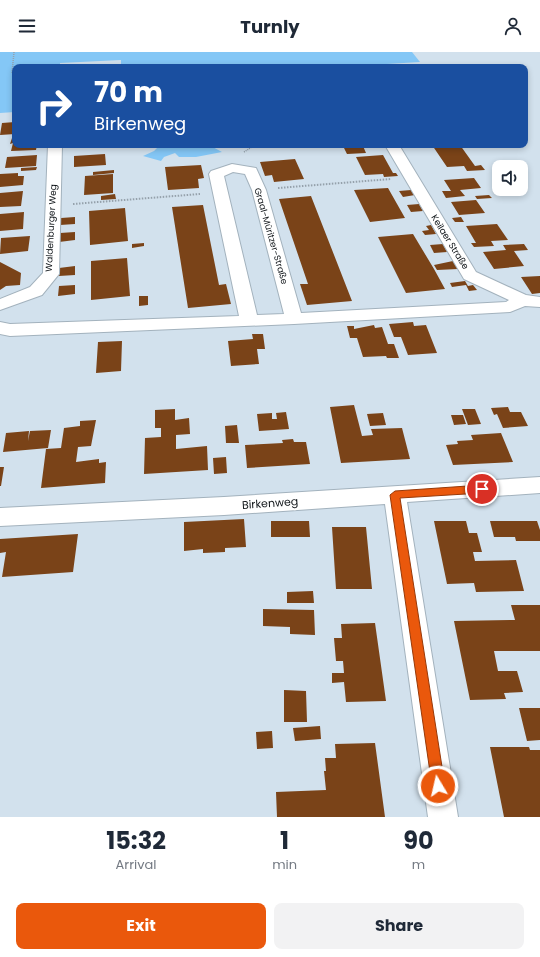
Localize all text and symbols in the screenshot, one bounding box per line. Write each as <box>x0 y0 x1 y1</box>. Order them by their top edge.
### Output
text: Turnly <box>240 14 300 39</box>
icon: menu <box>16 15 38 37</box>
icon: person <box>502 15 524 37</box>
text: 70 m <box>94 73 163 112</box>
icon: right <box>28 80 80 132</box>
text: Birkenweg <box>94 111 186 136</box>
map controls <box>492 160 528 196</box>
button: sound <box>492 160 528 196</box>
street label: Waldenburger Weg <box>43 184 59 272</box>
street label: Graal-Müritzer-Straße <box>251 186 291 286</box>
street label: Keilaer Straße <box>428 212 472 272</box>
pin <box>465 472 499 506</box>
icon: arrive <box>471 478 493 500</box>
street label: Birkenweg <box>241 493 299 513</box>
position arrow <box>417 765 459 807</box>
text: 15:32 <box>106 824 166 857</box>
text: 1 <box>280 824 289 857</box>
text: 90 <box>403 824 434 857</box>
text: Arrival <box>116 855 157 874</box>
text: min <box>272 855 297 874</box>
text: m <box>412 855 425 874</box>
button: Exit <box>16 903 266 949</box>
button: Share <box>274 903 524 949</box>

